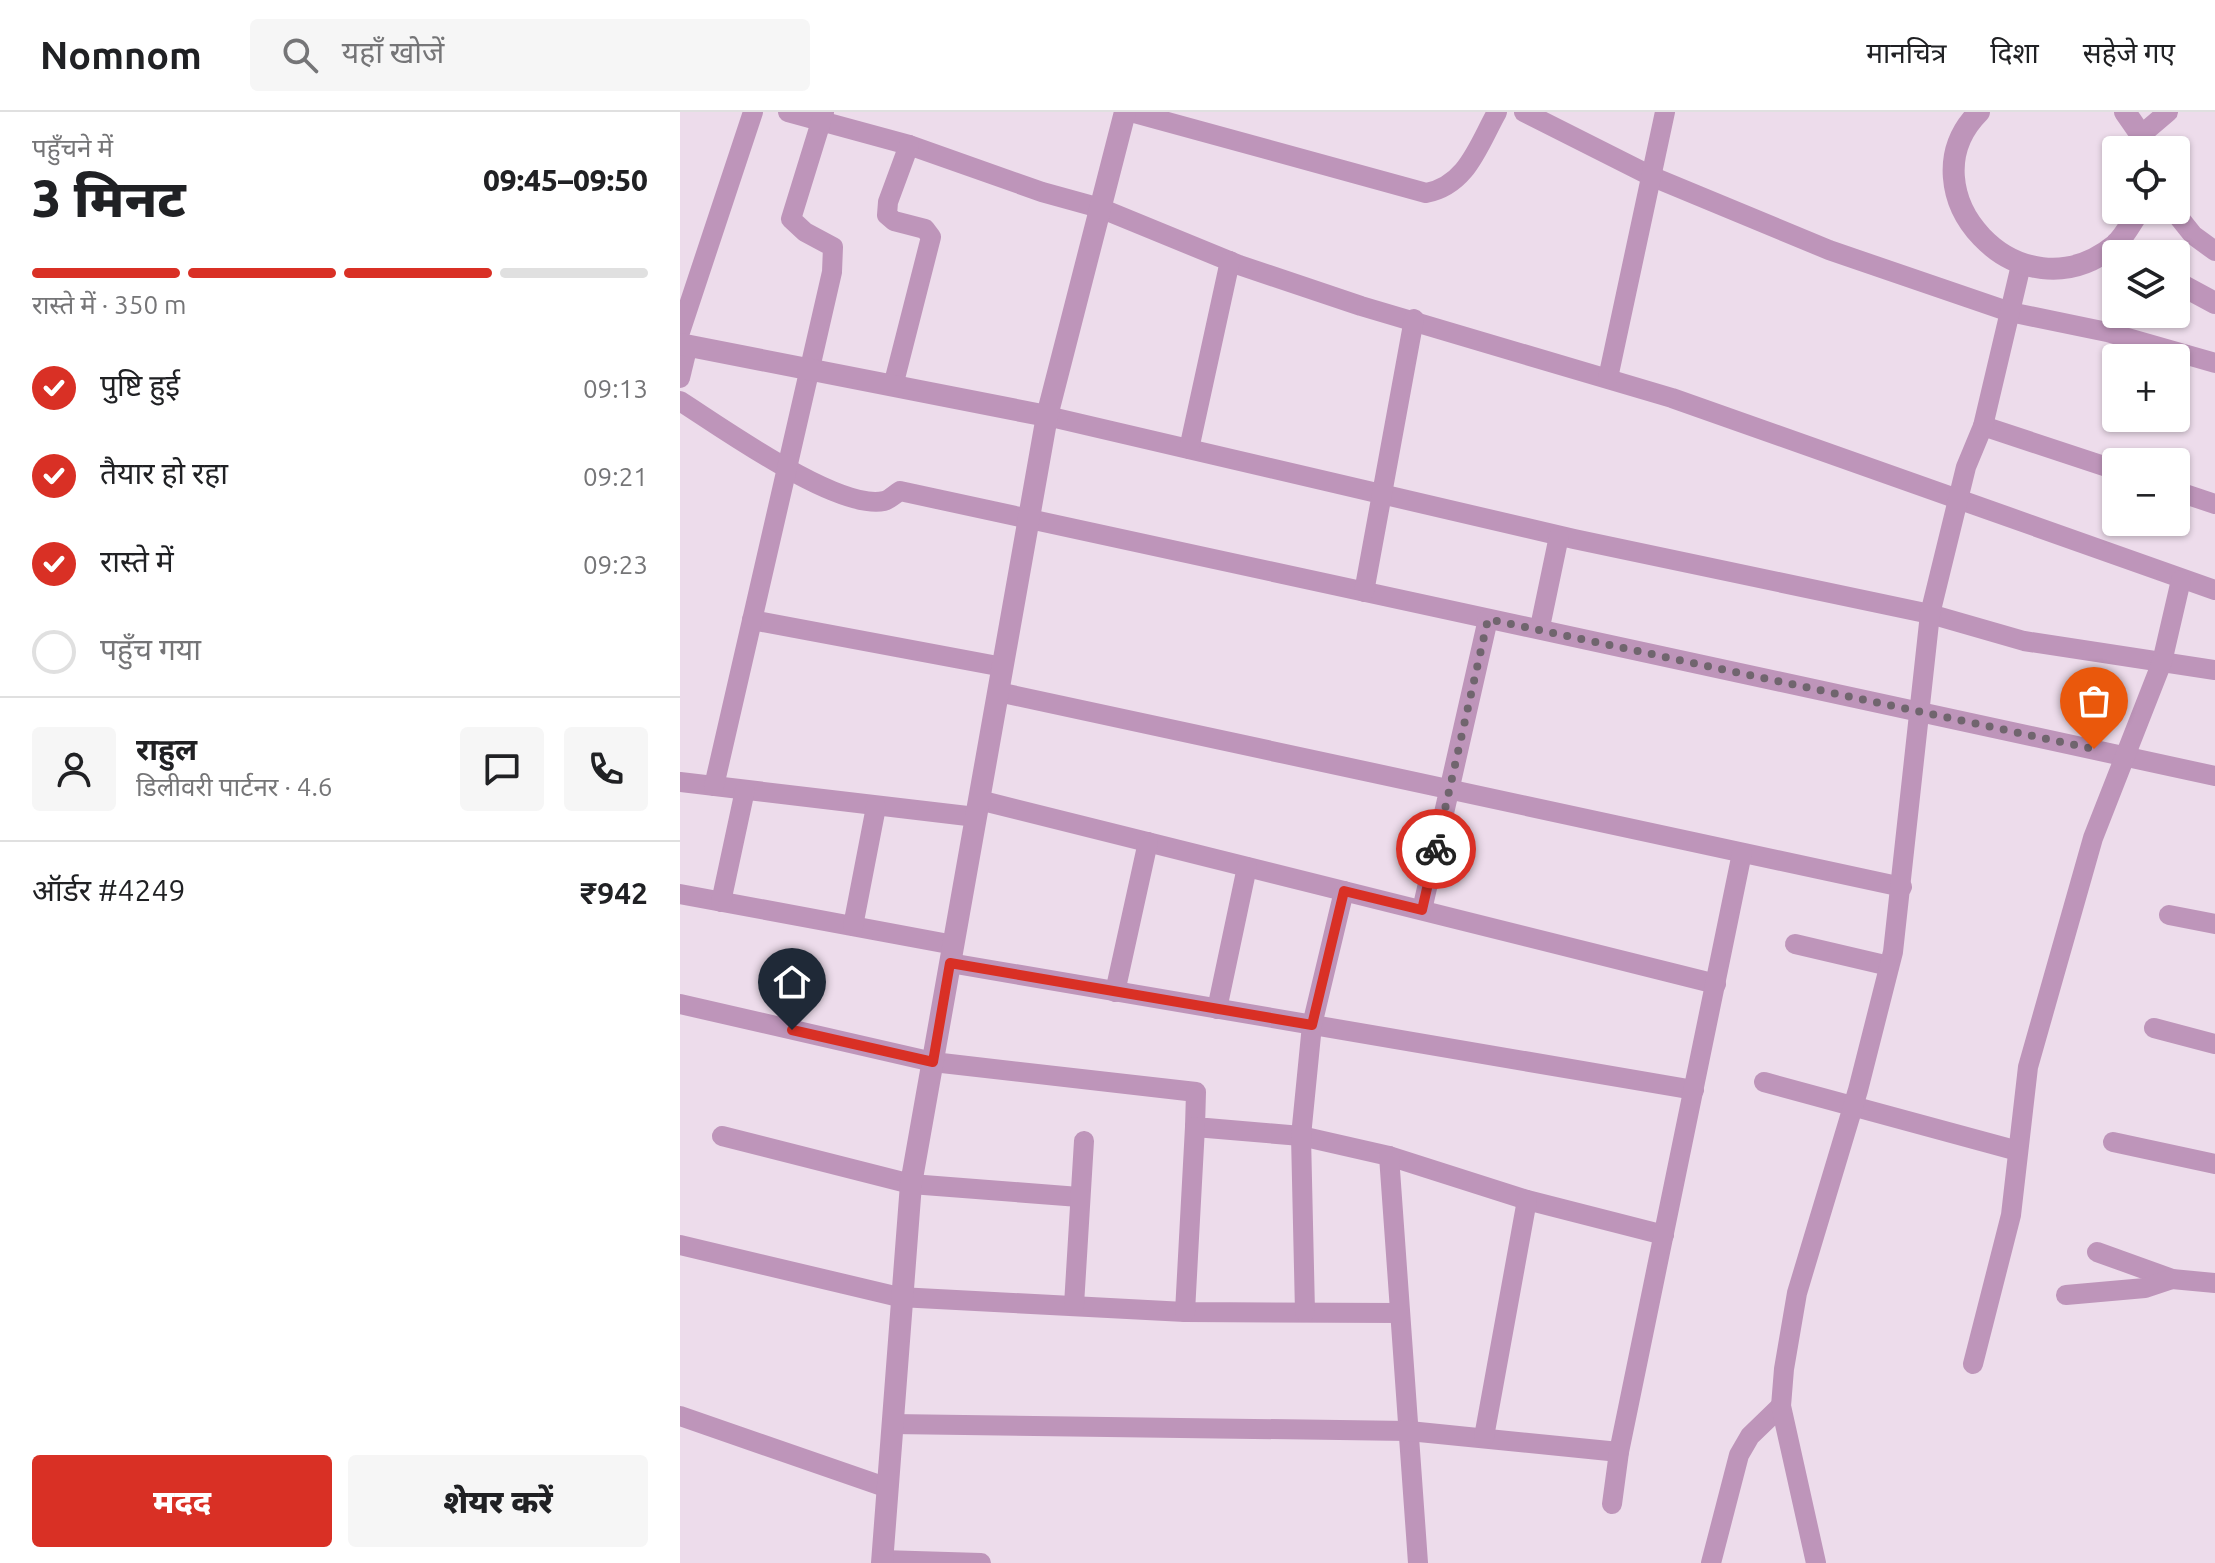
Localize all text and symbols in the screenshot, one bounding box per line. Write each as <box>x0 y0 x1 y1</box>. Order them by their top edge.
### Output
search box <box>250 19 810 91</box>
icon: search <box>278 33 322 77</box>
text: Nomnom <box>40 34 202 76</box>
text: यहाँ खोजें <box>342 35 444 69</box>
text: मानचित्र <box>1866 37 1946 68</box>
text: दिशा <box>1990 37 2039 68</box>
text: सहेजे गए <box>2083 37 2175 68</box>
text: पहुँचने में <box>32 133 113 162</box>
map controls <box>2102 136 2190 536</box>
button: locate <box>2102 136 2190 224</box>
text: 09:45–09:50 <box>483 163 648 197</box>
text: 3 मिनट <box>32 169 186 227</box>
button: layers <box>2102 240 2190 328</box>
text: रास्ते में · 350 m <box>32 290 187 319</box>
button: + <box>2102 344 2190 432</box>
icon: check <box>32 366 76 410</box>
text: पुष्टि हुई <box>100 368 180 402</box>
text: 09:13 <box>583 374 648 403</box>
button: − <box>2102 448 2190 536</box>
icon: check <box>32 454 76 498</box>
text: तैयार हो रहा <box>100 456 228 490</box>
text: 09:21 <box>583 462 648 491</box>
icon: check <box>32 542 76 586</box>
text: रास्ते में <box>100 544 174 578</box>
text: 09:23 <box>583 550 648 579</box>
text: पहुँच गया <box>100 632 201 666</box>
pin <box>2060 667 2128 749</box>
icon: bag <box>2072 679 2116 723</box>
button: person <box>32 727 116 811</box>
button: chat <box>460 727 544 811</box>
button: phone <box>564 727 648 811</box>
text: राहुल <box>136 732 197 766</box>
text: डिलीवरी पार्टनर · 4.6 <box>136 772 332 801</box>
courier <box>1396 809 1476 889</box>
icon: bike <box>1414 827 1458 871</box>
text: ऑर्डर #4249 <box>32 873 185 907</box>
text: ₹942 <box>580 876 648 910</box>
pin <box>758 948 826 1030</box>
icon: home <box>770 960 814 1004</box>
button: मदद <box>32 1455 332 1547</box>
button: शेयर करें <box>348 1455 648 1547</box>

